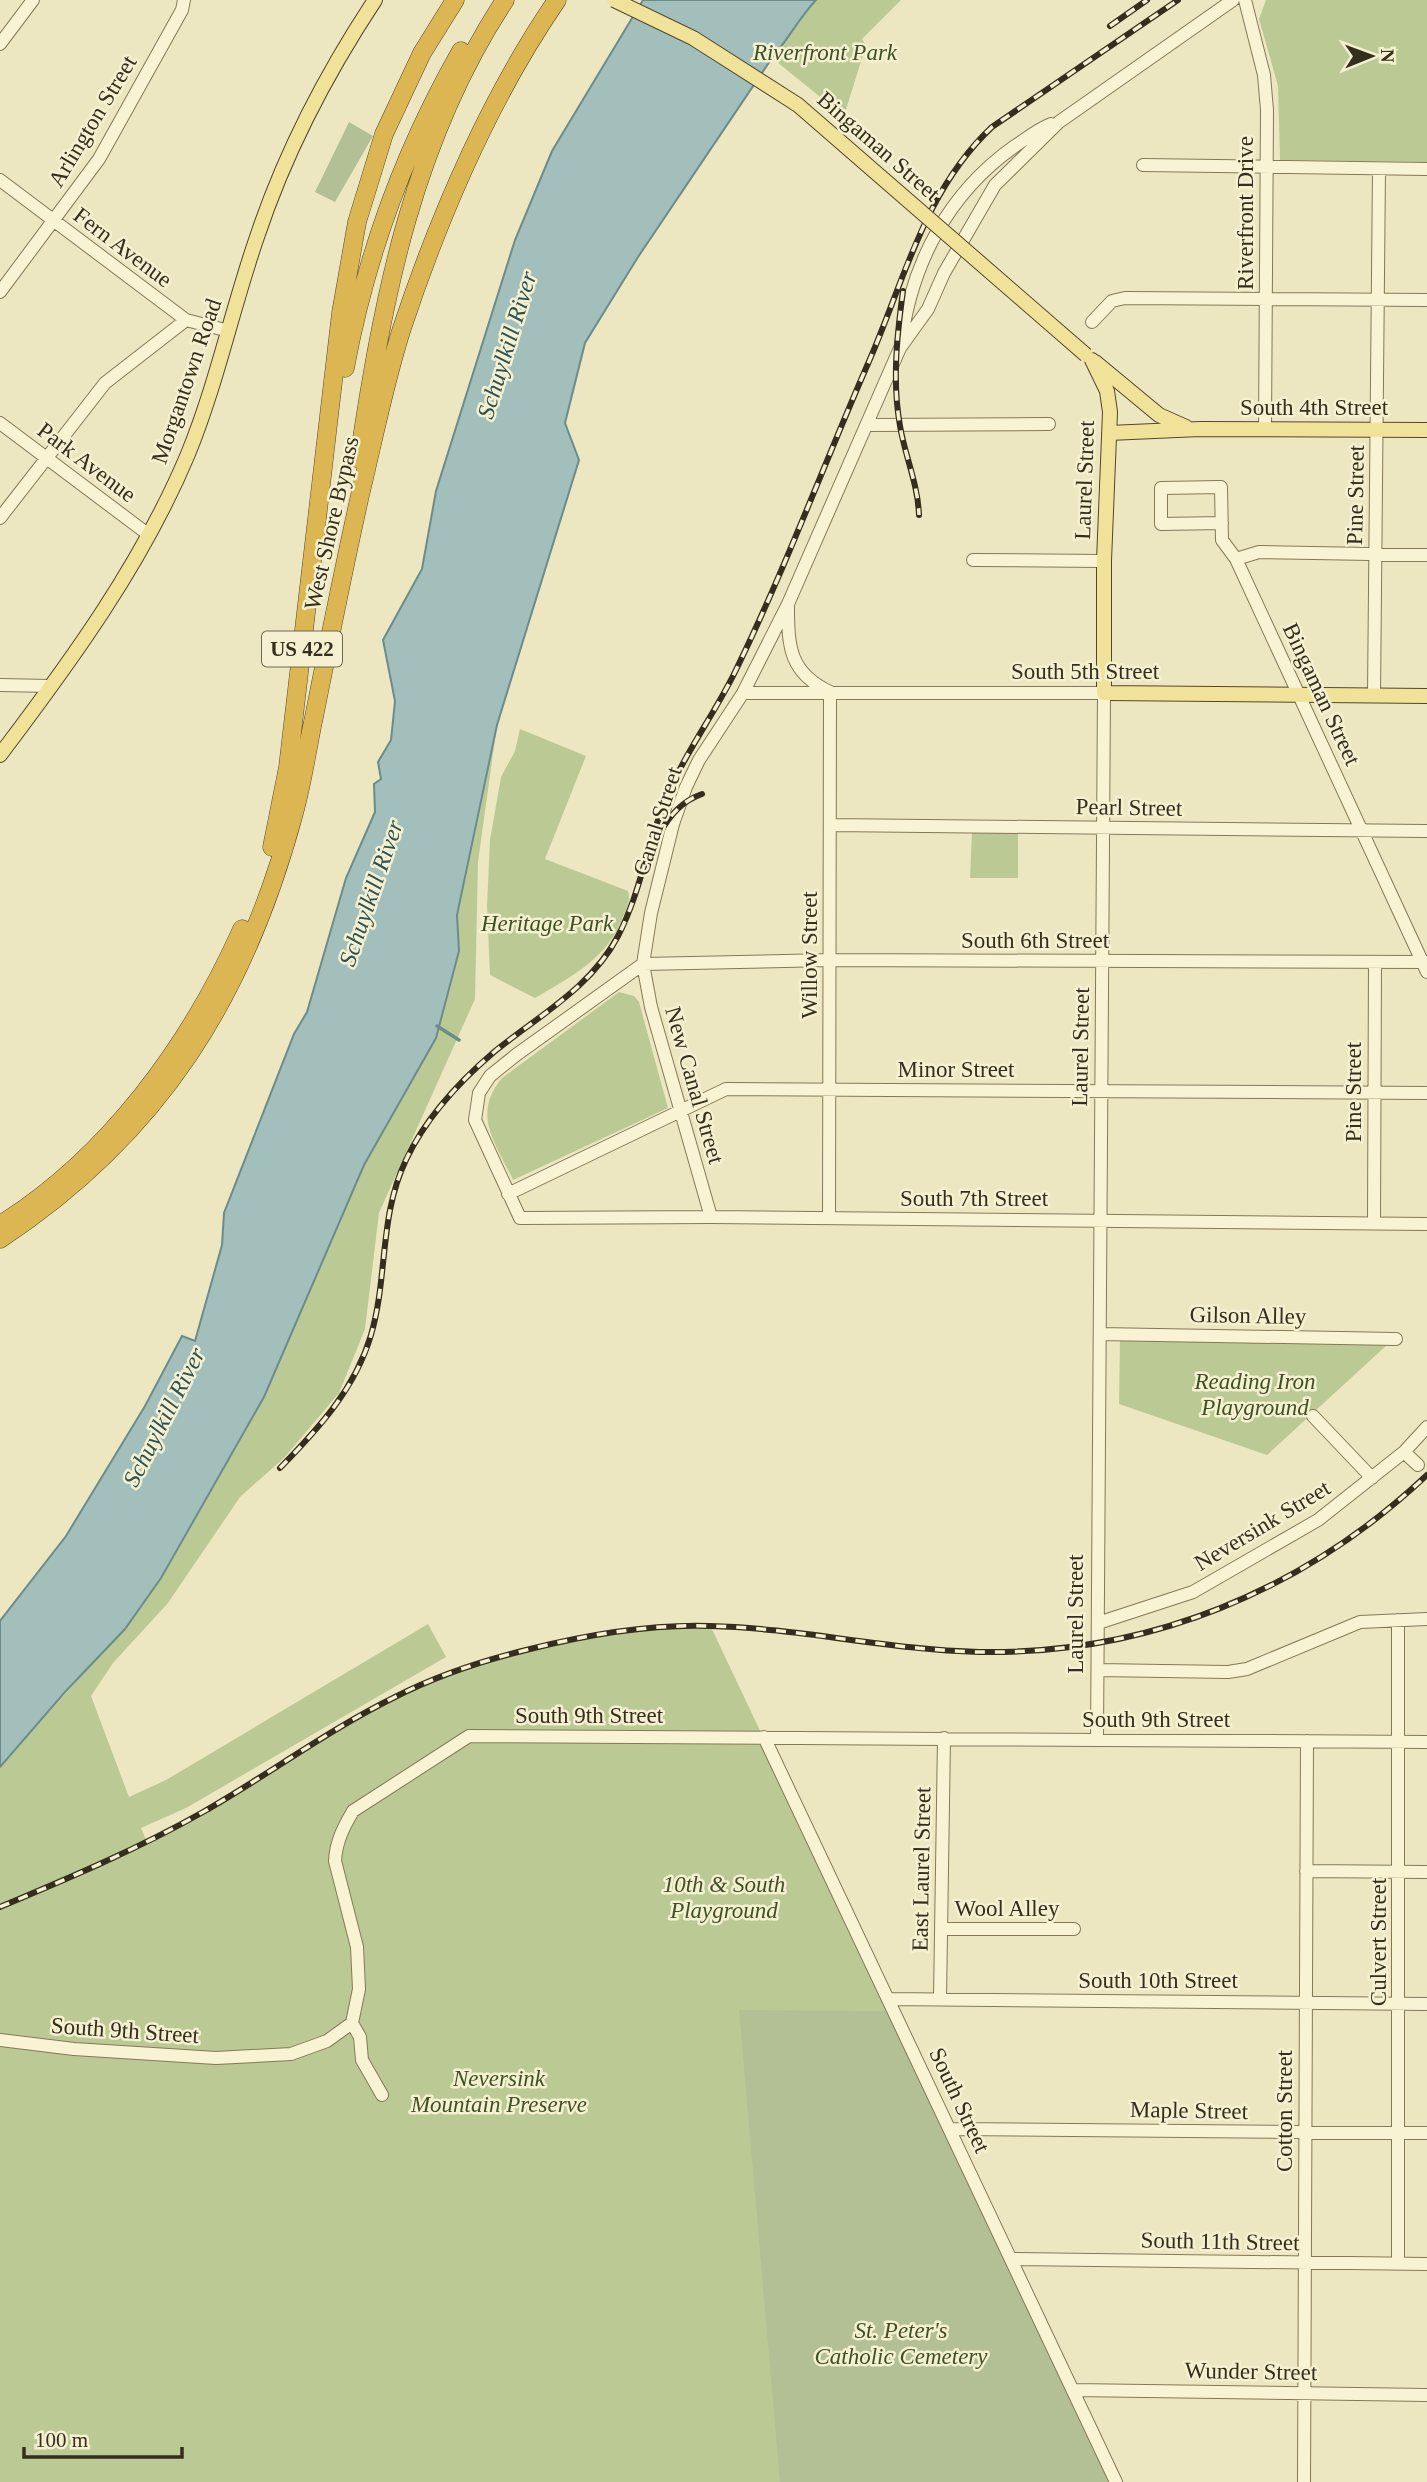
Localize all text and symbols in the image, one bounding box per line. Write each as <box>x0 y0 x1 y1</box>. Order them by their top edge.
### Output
north arrow <box>1336 21 1406 91</box>
park label: Riverfront Park <box>752 40 898 65</box>
text: N <box>1377 49 1398 63</box>
street label: Arlington Street <box>43 51 142 191</box>
street label: Bingaman Street <box>812 86 945 207</box>
street label: Riverfront Drive <box>1233 136 1258 290</box>
street label: Fern Avenue <box>69 202 177 292</box>
water label: Schuylkill River <box>472 268 542 422</box>
street label: Morgantown Road <box>147 295 227 467</box>
street label: South 4th Street <box>1240 395 1389 420</box>
street label: Park Avenue <box>33 417 141 507</box>
street label: Laurel Street <box>1070 419 1099 540</box>
street label: West Shore Bypass <box>299 434 364 612</box>
street label: Pine Street <box>1342 444 1369 545</box>
street label: Bingaman Street <box>1278 619 1366 770</box>
road number: US 422 <box>262 632 342 666</box>
street label: South 5th Street <box>1011 659 1160 684</box>
street label: Canal Street <box>628 763 687 879</box>
street label: Pearl Street <box>1075 794 1183 821</box>
water label: Schuylkill River <box>334 816 408 969</box>
street label: Willow Street <box>797 891 822 1019</box>
park label: Heritage Park <box>480 911 614 936</box>
street label: South 6th Street <box>961 928 1110 953</box>
street label: Laurel Street <box>1067 986 1094 1107</box>
street label: New Canal Street <box>660 1004 729 1167</box>
street label: Pine Street <box>1341 1041 1366 1142</box>
street label: Minor Street <box>898 1057 1015 1082</box>
street label: South 7th Street <box>900 1186 1049 1211</box>
street label: Gilson Alley <box>1189 1302 1307 1329</box>
water label: Schuylkill River <box>118 1343 211 1491</box>
park label: Reading Iron Playground <box>1193 1369 1316 1420</box>
street label: Neversink Street <box>1190 1475 1335 1576</box>
street label: Laurel Street <box>1063 1554 1088 1674</box>
street label: South 9th Street <box>515 1703 664 1728</box>
street label: South 9th Street <box>1082 1707 1231 1732</box>
street label: East Laurel Street <box>908 1786 935 1952</box>
park label: 10th & South Playground <box>663 1872 785 1923</box>
street label: Culvert Street <box>1366 1877 1391 2006</box>
street label: Wool Alley <box>955 1896 1060 1921</box>
street label: South 10th Street <box>1078 1968 1238 1993</box>
street label: South 9th Street <box>50 2013 200 2048</box>
street label: South Street <box>924 2044 995 2157</box>
street label: Cotton Street <box>1272 2049 1297 2172</box>
park label: Neversink Mountain Preserve <box>410 2066 587 2117</box>
street label: Maple Street <box>1130 2097 1249 2124</box>
street label: South 11th Street <box>1140 2228 1300 2255</box>
park label: St. Peter's Catholic Cemetery <box>814 2318 988 2369</box>
street label: Wunder Street <box>1185 2358 1318 2385</box>
scale bar <box>24 2416 182 2460</box>
text: 100 m <box>35 2428 88 2452</box>

